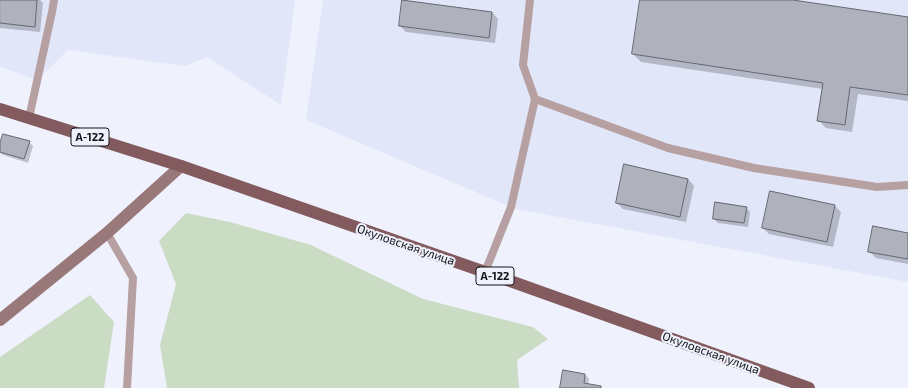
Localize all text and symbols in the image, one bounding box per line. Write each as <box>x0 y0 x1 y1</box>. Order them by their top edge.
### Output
road number: А-122 <box>71 128 109 146</box>
street label: Окуловская улица <box>355 222 457 268</box>
road number: А-122 <box>476 267 514 285</box>
street label: Окуловская улица <box>660 329 762 377</box>

